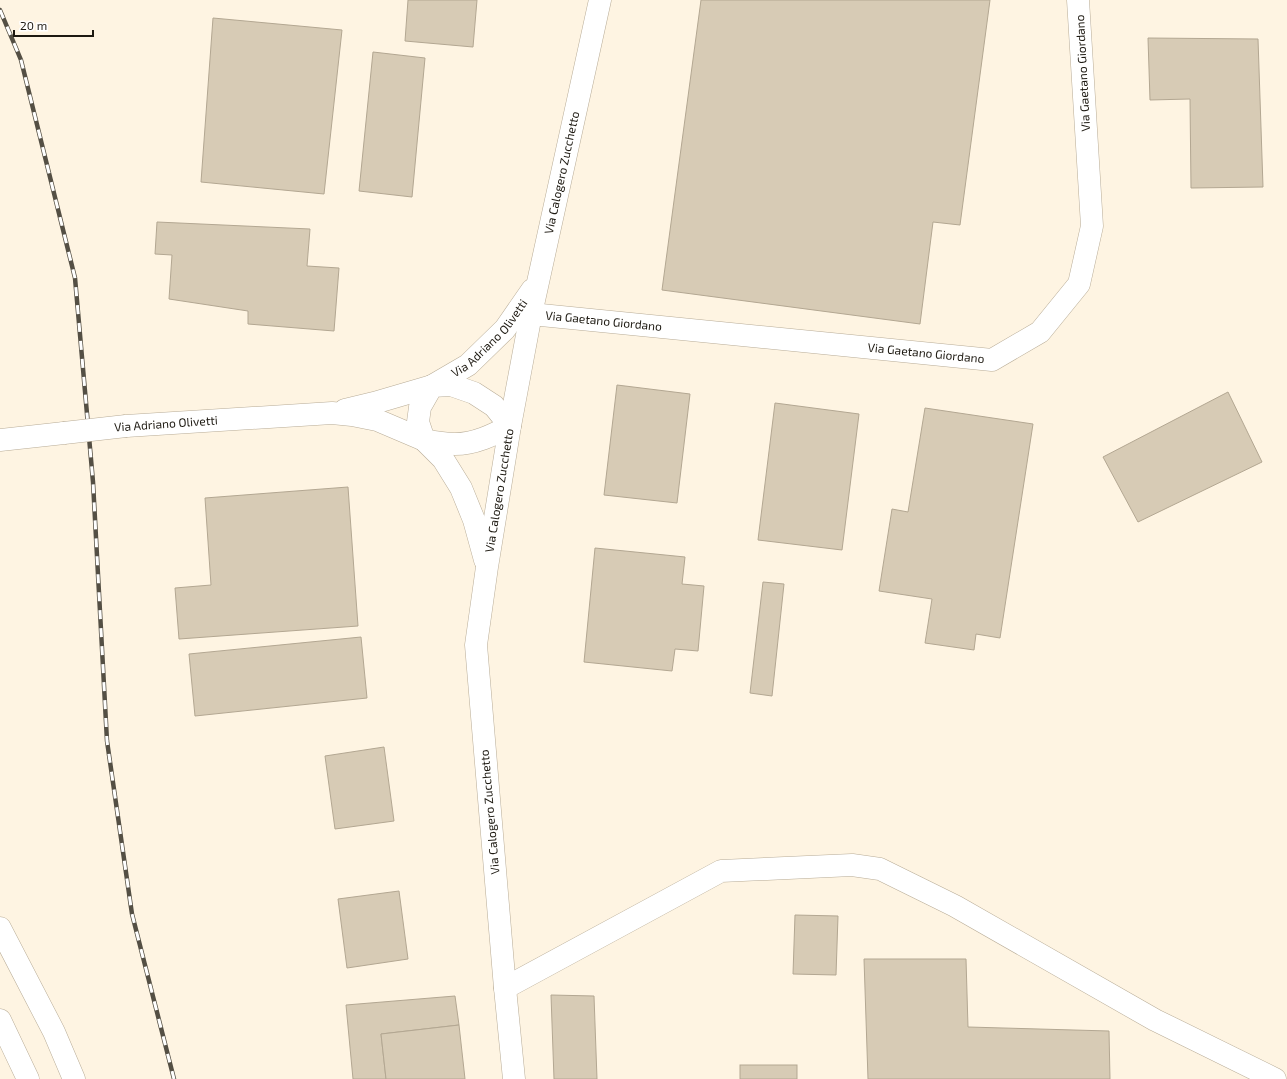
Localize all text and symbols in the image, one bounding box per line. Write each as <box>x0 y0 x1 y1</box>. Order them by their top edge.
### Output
scale bar <box>14 12 93 38</box>
street label: Via Gaetano Giordano <box>1072 14 1092 132</box>
text: 20 m <box>20 18 47 32</box>
street label: Via Calogero Zucchetto <box>541 109 581 235</box>
street label: Via Adriano Olivetti <box>448 296 530 379</box>
street label: Via Gaetano Giordano <box>545 307 663 333</box>
street label: Via Gaetano Giordano <box>867 340 985 365</box>
street label: Via Adriano Olivetti <box>114 412 218 434</box>
street label: Via Calogero Zucchetto <box>481 427 516 553</box>
street label: Via Calogero Zucchetto <box>477 749 501 875</box>

